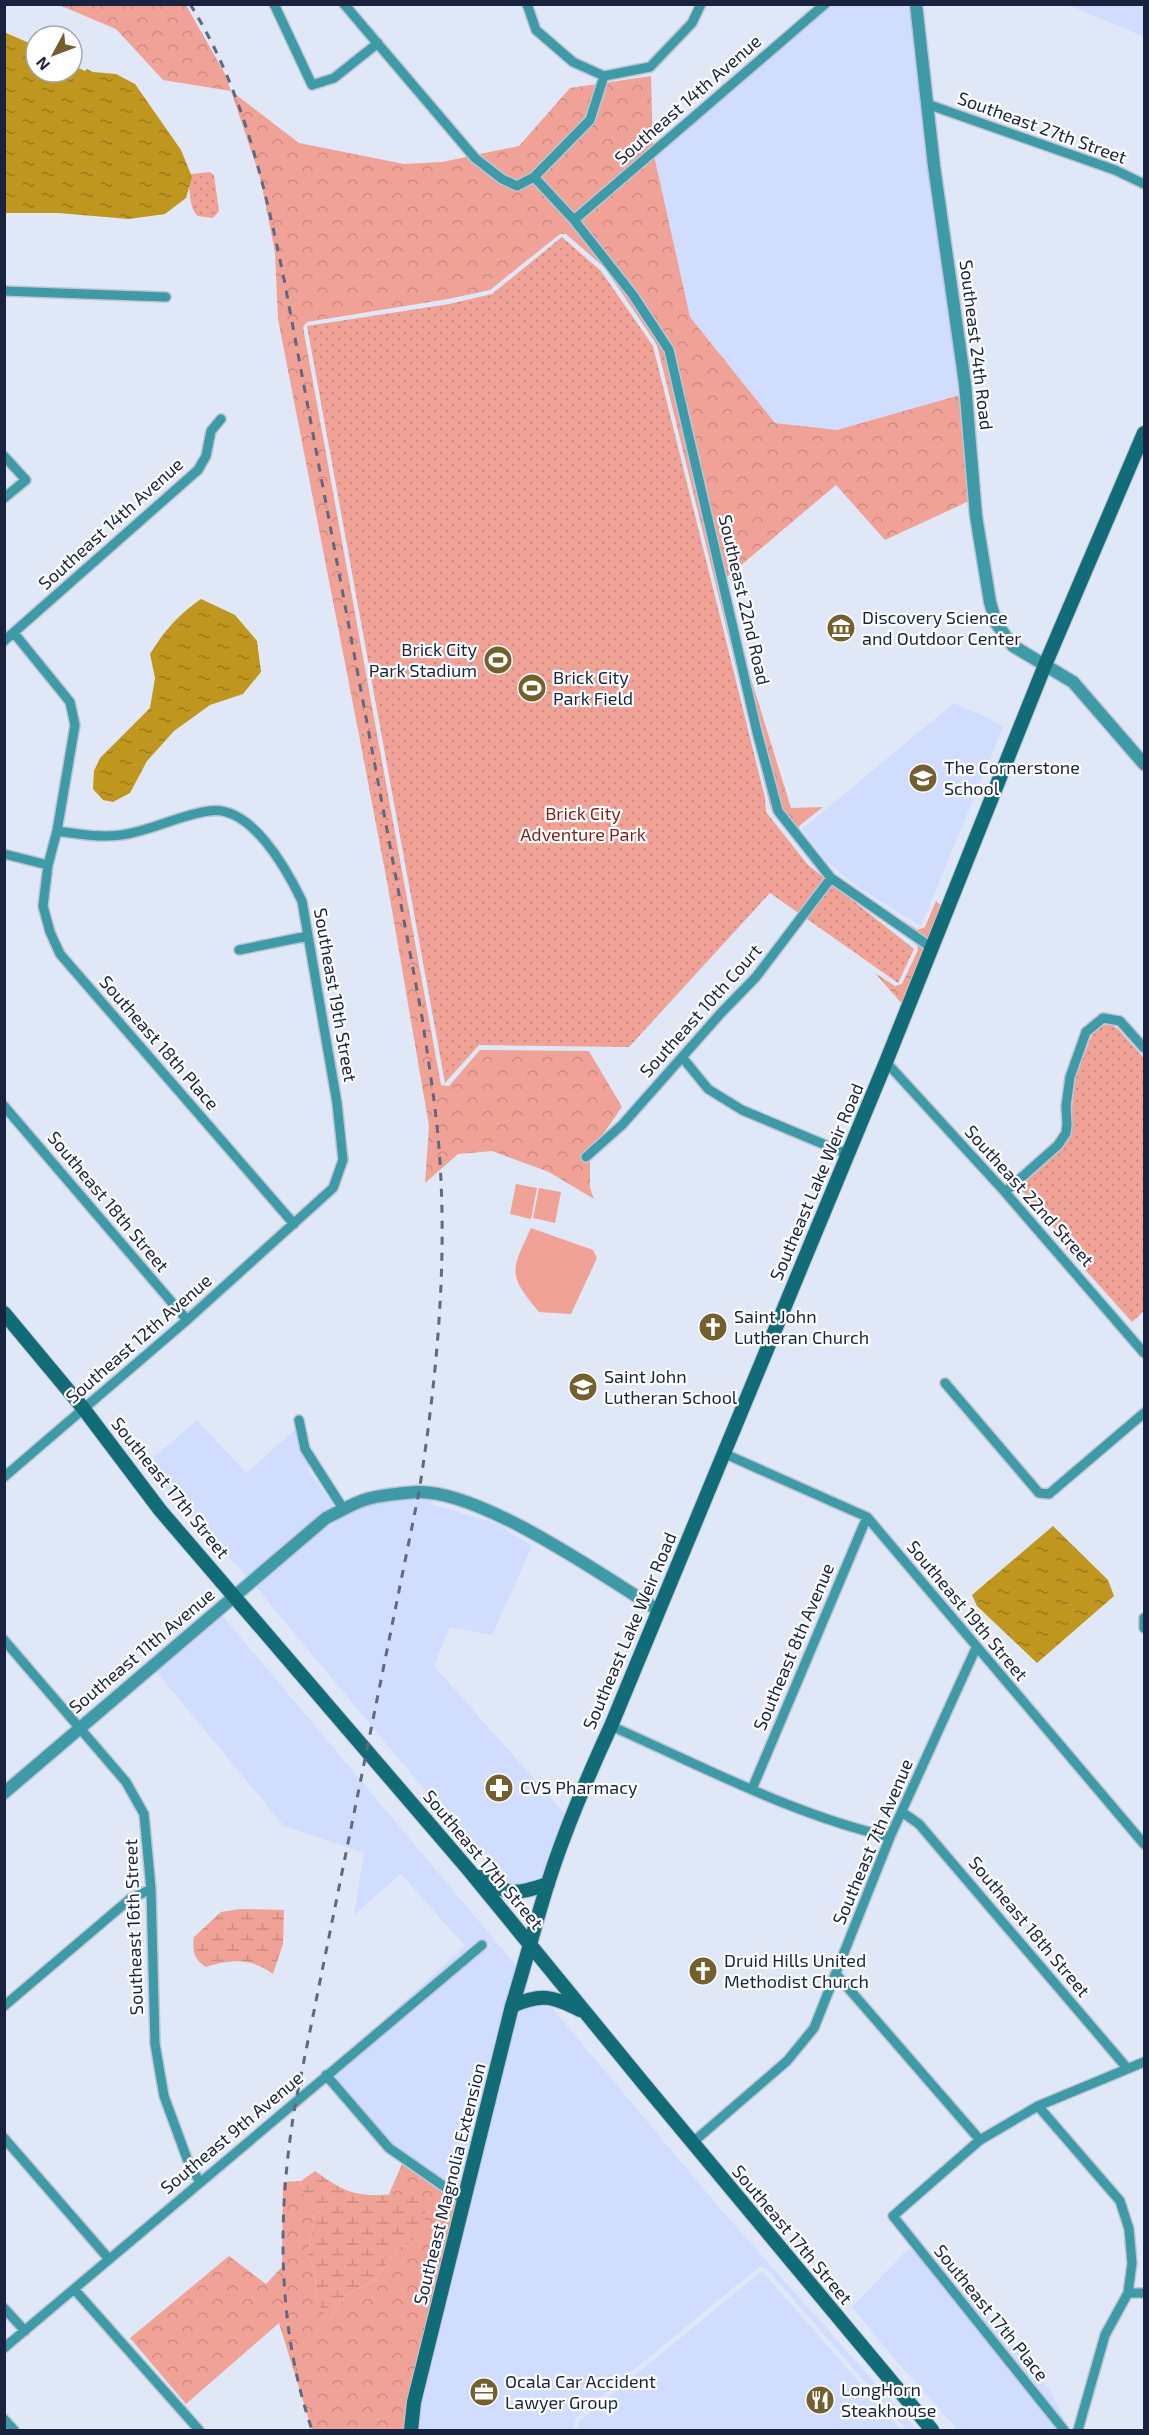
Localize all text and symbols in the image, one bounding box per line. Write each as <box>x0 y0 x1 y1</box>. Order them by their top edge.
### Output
north arrow <box>24 24 84 84</box>
street label: Southeast 14th Avenue <box>610 30 765 169</box>
text: N <box>31 54 53 75</box>
street label: Southeast 27th Street <box>955 86 1130 168</box>
street label: Southeast 24th Road <box>956 258 998 431</box>
street label: Southeast 14th Avenue <box>34 453 187 594</box>
street label: Southeast 22nd Road <box>715 513 775 687</box>
place label: Discovery Science and Outdoor Center <box>862 606 1022 649</box>
museum icon: Discovery Science and Outdoor Center <box>825 612 857 644</box>
place label: Brick City Park Stadium <box>369 638 477 681</box>
sports icon: Brick City Park Stadium <box>482 644 514 676</box>
place label: Brick City Park Field <box>553 666 633 709</box>
sports icon: Brick City Park Field <box>516 672 548 704</box>
place label: The Cornerstone School <box>944 756 1080 799</box>
school or university icon: The Cornerstone School <box>907 762 939 794</box>
park label: Brick City Adventure Park <box>520 802 646 845</box>
street label: Southeast 19th Street <box>310 906 362 1084</box>
street label: Southeast 10th Court <box>635 939 766 1081</box>
street label: Southeast 18th Place <box>95 971 224 1114</box>
street label: Southeast Lake Weir Road <box>765 1080 868 1284</box>
street label: Southeast 22nd Street <box>961 1120 1099 1271</box>
street label: Southeast 18th Street <box>43 1127 174 1276</box>
street label: Southeast 12th Avenue <box>61 1269 216 1408</box>
place label: Saint John Lutheran Church <box>734 1305 869 1348</box>
church icon: Saint John Lutheran Church <box>697 1311 729 1343</box>
place label: Saint John Lutheran School <box>604 1365 738 1408</box>
school or university icon: Saint John Lutheran School <box>567 1371 599 1403</box>
street label: Southeast 17th Street <box>107 1412 235 1562</box>
street label: Southeast Lake Weir Road <box>578 1529 681 1733</box>
street label: Southeast 19th Street <box>903 1536 1033 1685</box>
street label: Southeast 8th Avenue <box>748 1560 838 1734</box>
street label: Southeast 11th Avenue <box>64 1583 219 1717</box>
street label: Southeast 7th Avenue <box>827 1755 917 1928</box>
pharmacy icon: CVS Pharmacy <box>483 1772 515 1804</box>
place label: CVS Pharmacy <box>520 1776 638 1798</box>
street label: Southeast 17th Street <box>419 1785 549 1934</box>
street label: Southeast 16th Street <box>119 1838 147 2016</box>
street label: Southeast 18th Street <box>964 1852 1095 2001</box>
place label: Druid Hills United Methodist Church <box>724 1949 869 1992</box>
church icon: Druid Hills United Methodist Church <box>687 1955 719 1987</box>
street label: Southeast Magnolia Extension <box>408 2061 490 2307</box>
street label: Southeast 9th Avenue <box>156 2066 307 2198</box>
street label: Southeast 17th Street <box>728 2160 858 2309</box>
street label: Southeast 17th Place <box>930 2240 1054 2385</box>
place label: Ocala Car Accident Lawyer Group <box>505 2370 656 2413</box>
office icon: Ocala Car Accident Lawyer Group <box>468 2376 500 2408</box>
place label: LongHorn Steakhouse <box>841 2378 936 2421</box>
restaurant icon: LongHorn Steakhouse <box>804 2384 836 2416</box>

